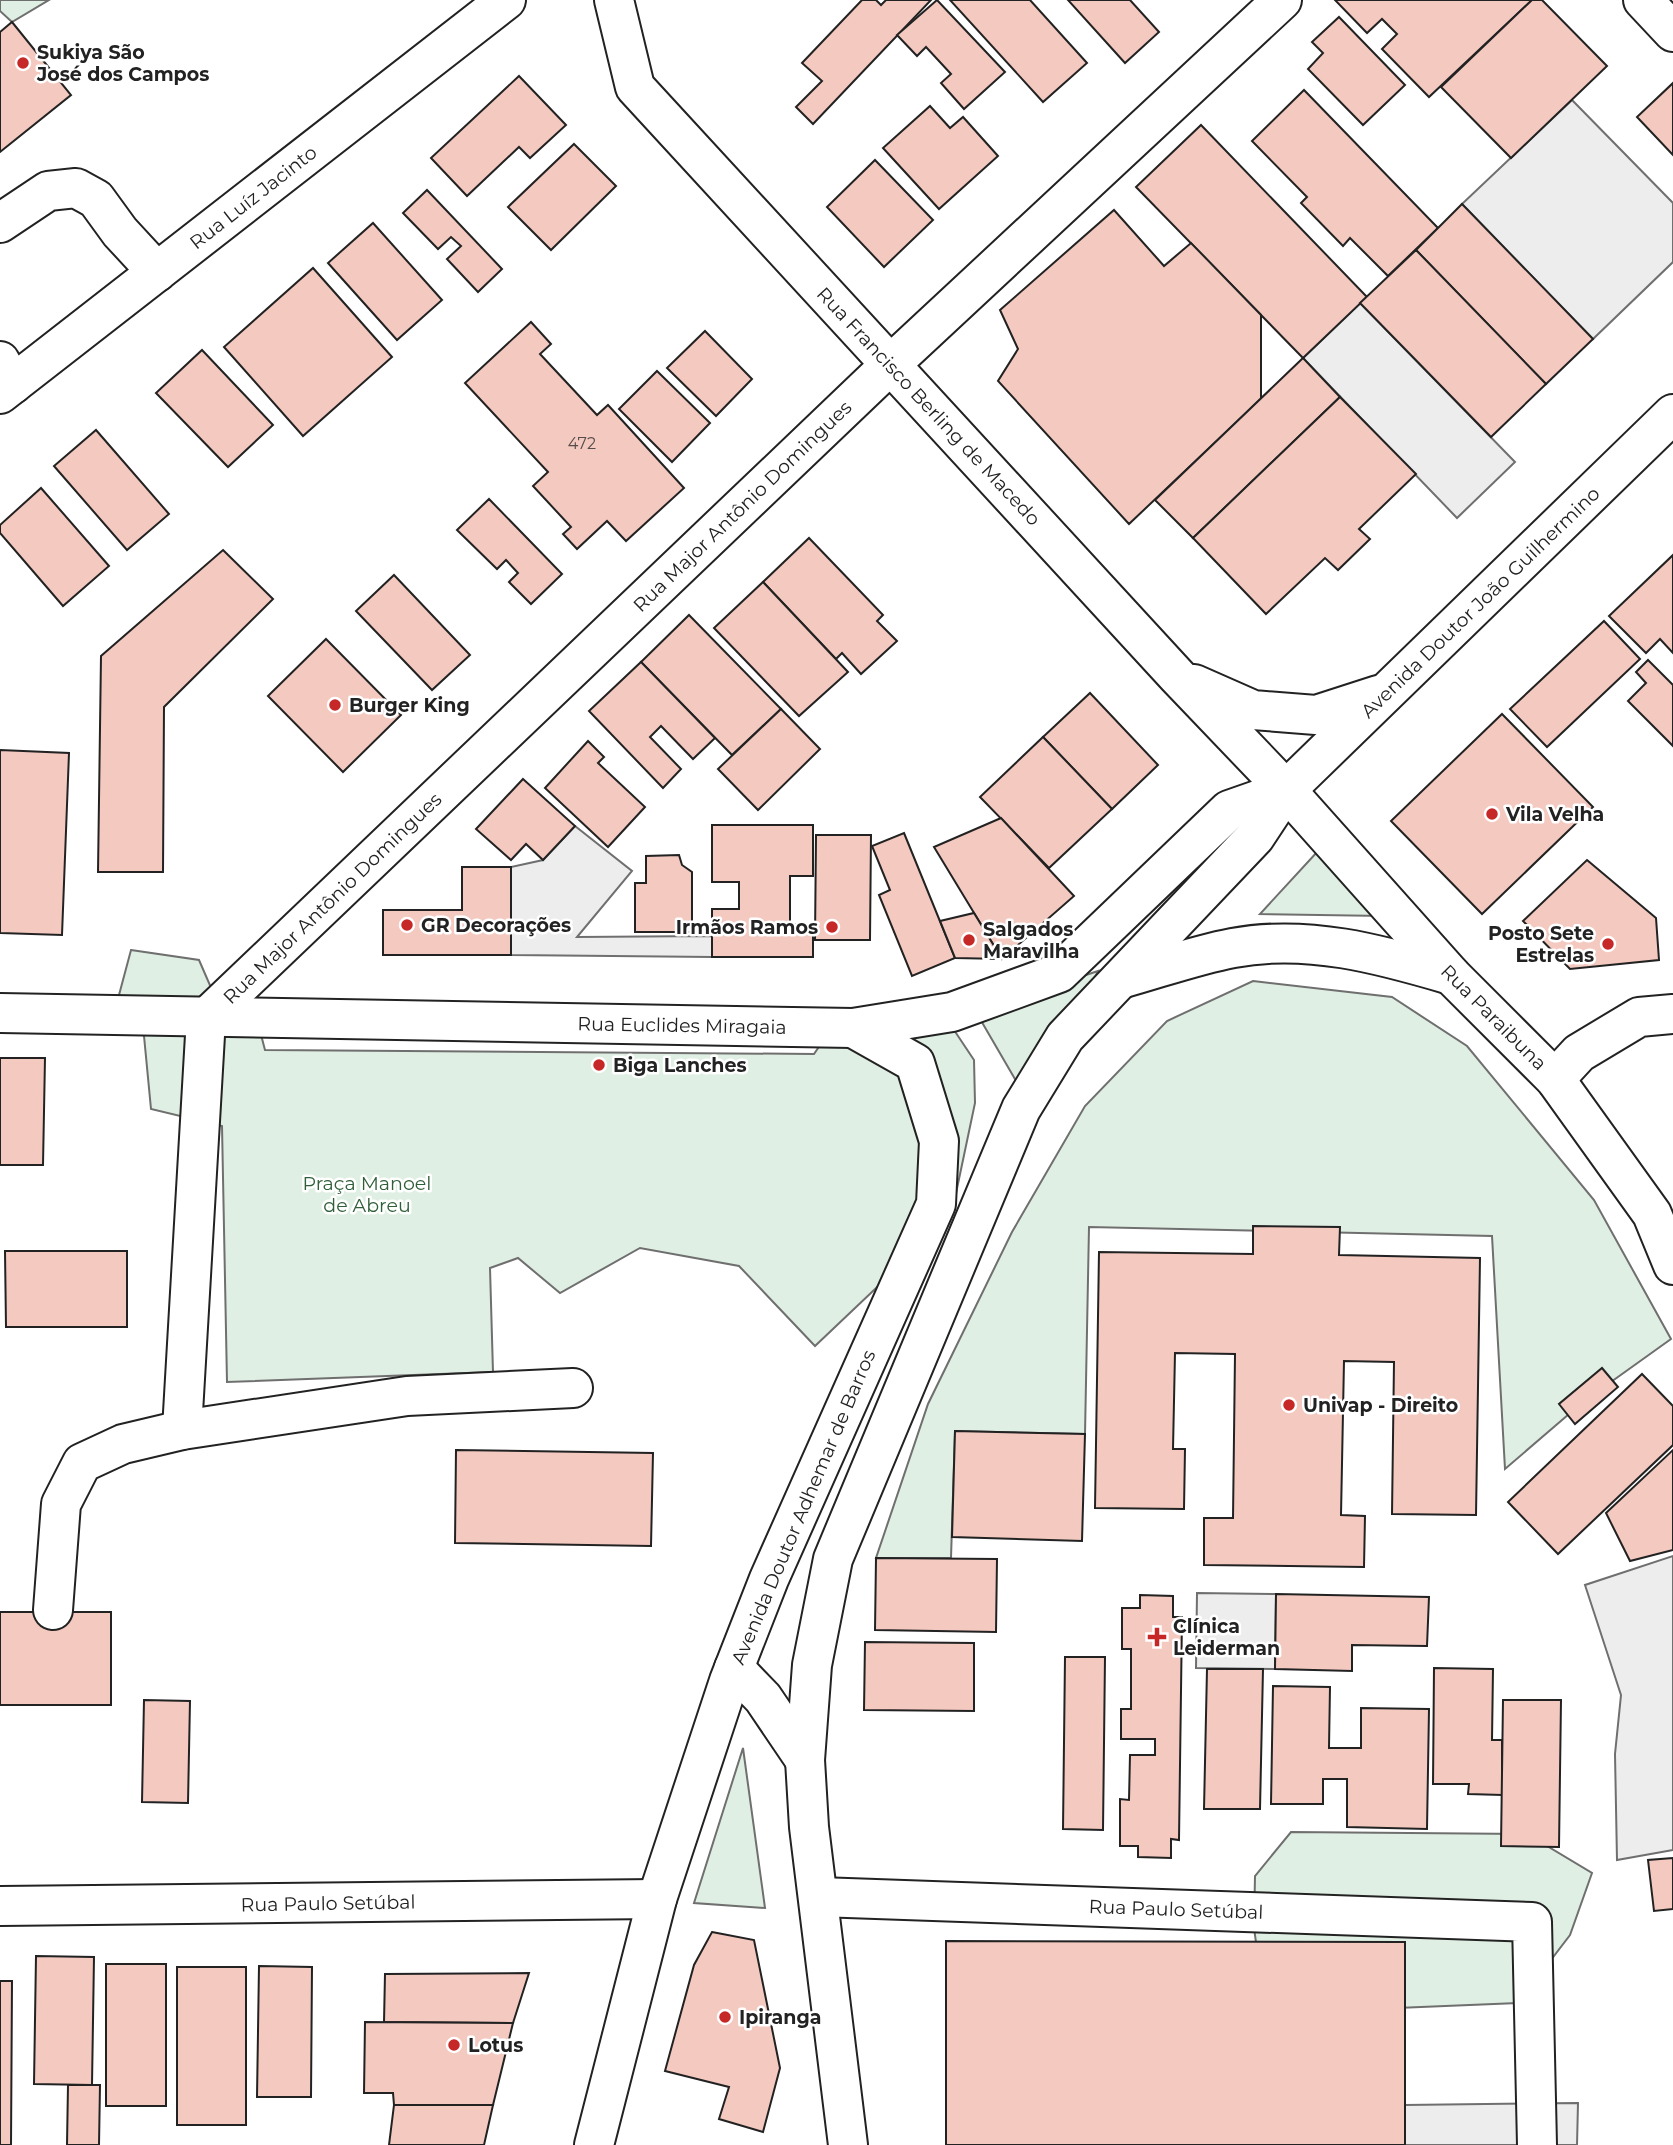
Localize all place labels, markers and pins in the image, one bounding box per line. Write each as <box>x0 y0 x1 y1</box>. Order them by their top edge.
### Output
place label: Sukiya São José dos Campos <box>36 41 209 86</box>
marker: Sukiya São José dos Campos <box>15 55 31 71</box>
place label: Burger King <box>349 694 470 717</box>
marker: Burger King <box>327 697 343 713</box>
place label: Vila Velha <box>1505 803 1604 826</box>
marker: Vila Velha <box>1484 806 1500 822</box>
place label: GR Decorações <box>421 914 571 937</box>
place label: Irmãos Ramos <box>676 916 818 939</box>
marker: GR Decorações <box>399 917 415 933</box>
place label: Salgados Maravilha <box>983 918 1080 963</box>
marker: Irmãos Ramos <box>824 919 840 935</box>
place label: Posto Sete Estrelas <box>1488 922 1594 967</box>
marker: Salgados Maravilha <box>961 932 977 948</box>
marker: Posto Sete Estrelas <box>1600 936 1616 952</box>
place label: Biga Lanches <box>613 1054 747 1077</box>
marker: Biga Lanches <box>591 1057 607 1073</box>
place label: Univap - Direito <box>1303 1394 1458 1417</box>
marker: Univap - Direito <box>1281 1397 1297 1413</box>
place label: Clínica Leiderman <box>1173 1615 1280 1660</box>
marker: Clínica Leiderman <box>1147 1627 1167 1647</box>
place label: Ipiranga <box>739 2006 821 2029</box>
marker: Ipiranga <box>717 2009 733 2025</box>
place label: Lotus <box>468 2034 523 2057</box>
marker: Lotus <box>446 2037 462 2053</box>

